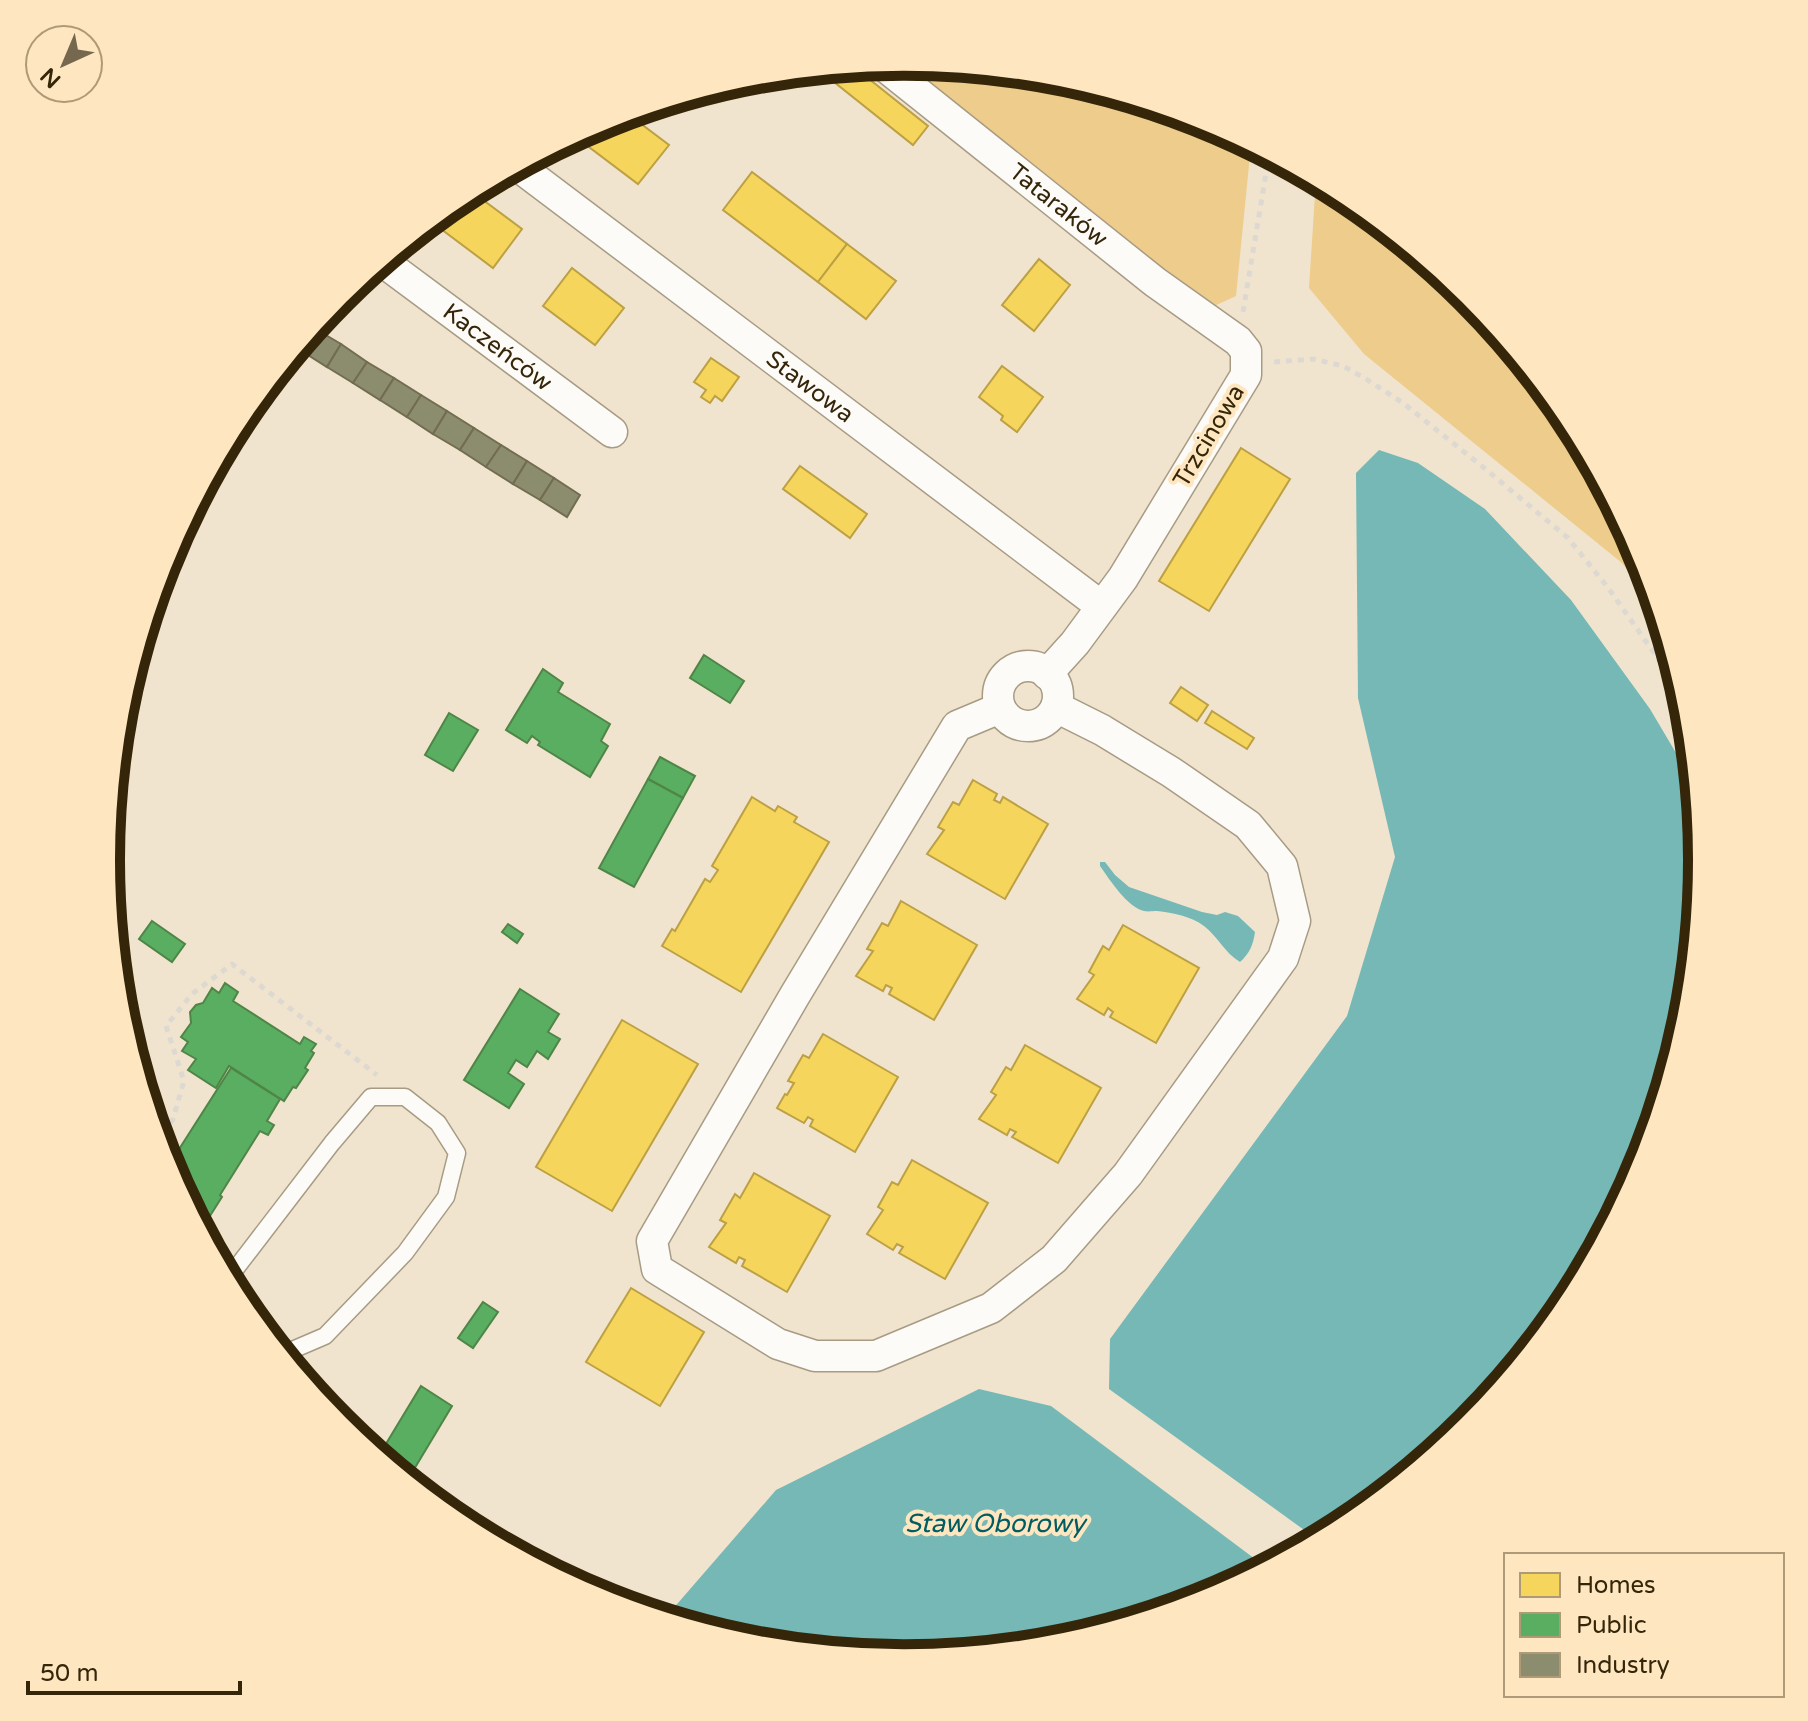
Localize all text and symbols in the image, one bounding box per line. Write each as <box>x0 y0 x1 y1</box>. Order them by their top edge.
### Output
north arrow <box>24 24 104 104</box>
text: N <box>35 62 66 93</box>
street label: Tataraków <box>1004 157 1114 253</box>
street label: Kaczeńców <box>437 297 558 397</box>
street label: Stawowa <box>761 344 860 429</box>
street label: Trzcinowa <box>1167 379 1251 493</box>
water label: Staw Oborowy <box>905 1508 1088 1539</box>
legend <box>1504 1553 1784 1697</box>
text: Homes <box>1576 1571 1656 1600</box>
text: Public <box>1576 1611 1646 1640</box>
scale bar <box>28 1645 240 1695</box>
text: Industry <box>1576 1651 1670 1680</box>
text: 50 m <box>40 1659 98 1688</box>

